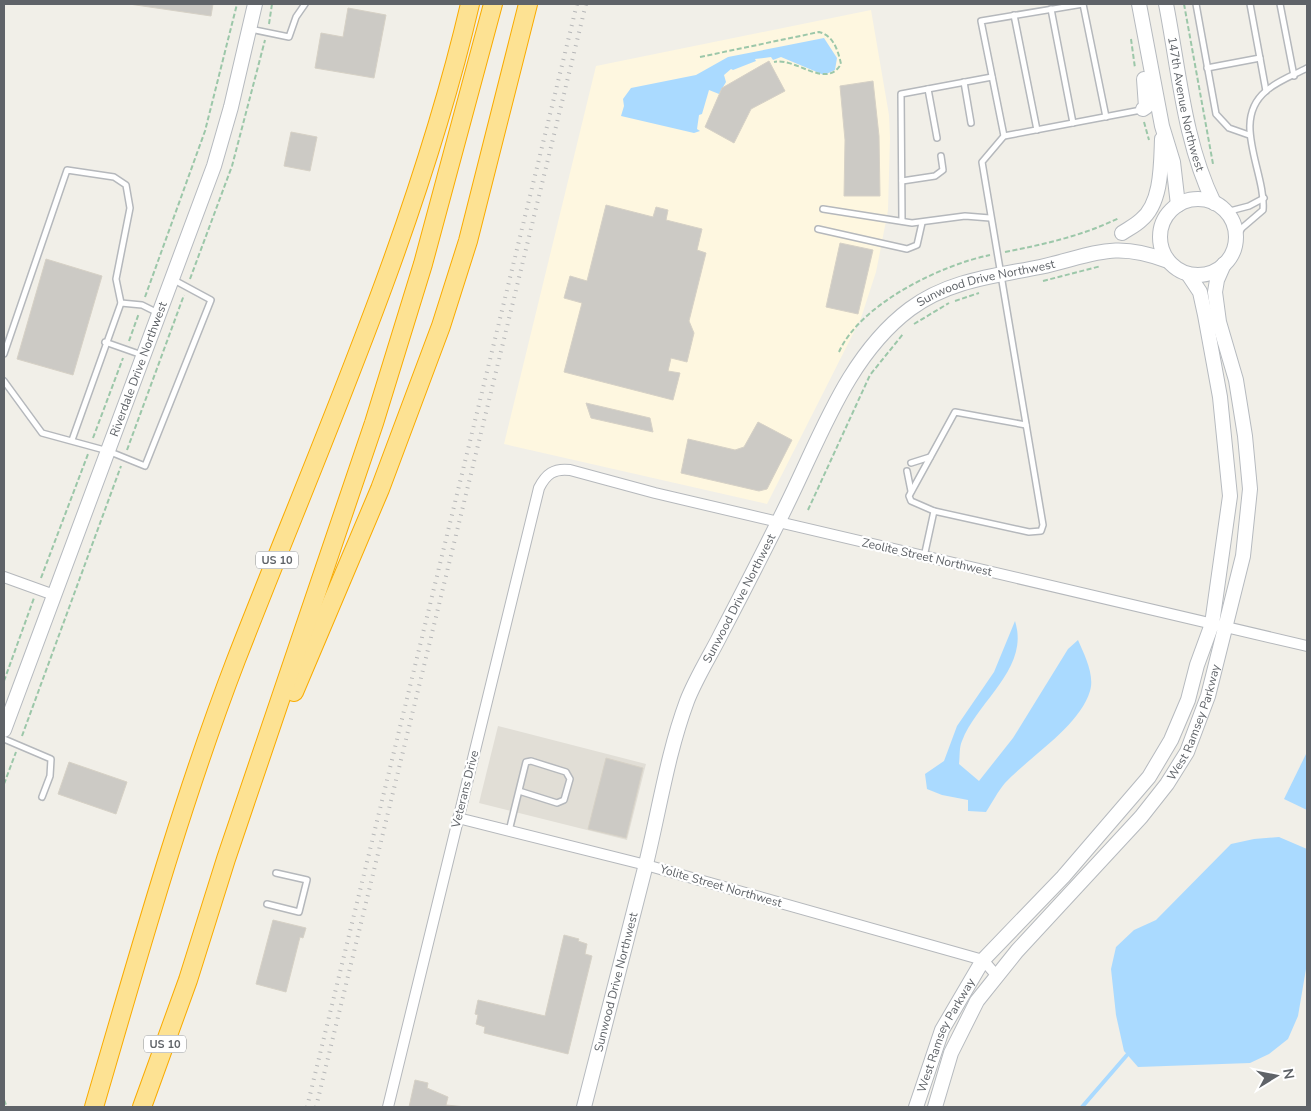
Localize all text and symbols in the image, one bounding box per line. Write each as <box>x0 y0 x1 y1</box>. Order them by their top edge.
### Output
street label: 147th Avenue Northwest <box>1164 35 1208 174</box>
street label: Sunwood Drive Northwest <box>914 256 1057 310</box>
street label: Riverdale Drive Northwest <box>106 299 171 439</box>
street label: Sunwood Drive Northwest <box>699 530 780 666</box>
street label: Zeolite Street Northwest <box>860 534 994 580</box>
road number: US 10 <box>256 552 298 568</box>
street label: West Ramsey Parkway <box>1163 662 1224 783</box>
street label: Veterans Drive <box>447 749 482 830</box>
street label: Yolite Street Northwest <box>657 861 785 911</box>
street label: Sunwood Drive Northwest <box>590 910 642 1053</box>
street label: West Ramsey Parkway <box>914 974 979 1095</box>
road number: US 10 <box>144 1036 186 1052</box>
north arrow <box>1251 1051 1301 1101</box>
text: N <box>1278 1067 1299 1081</box>

